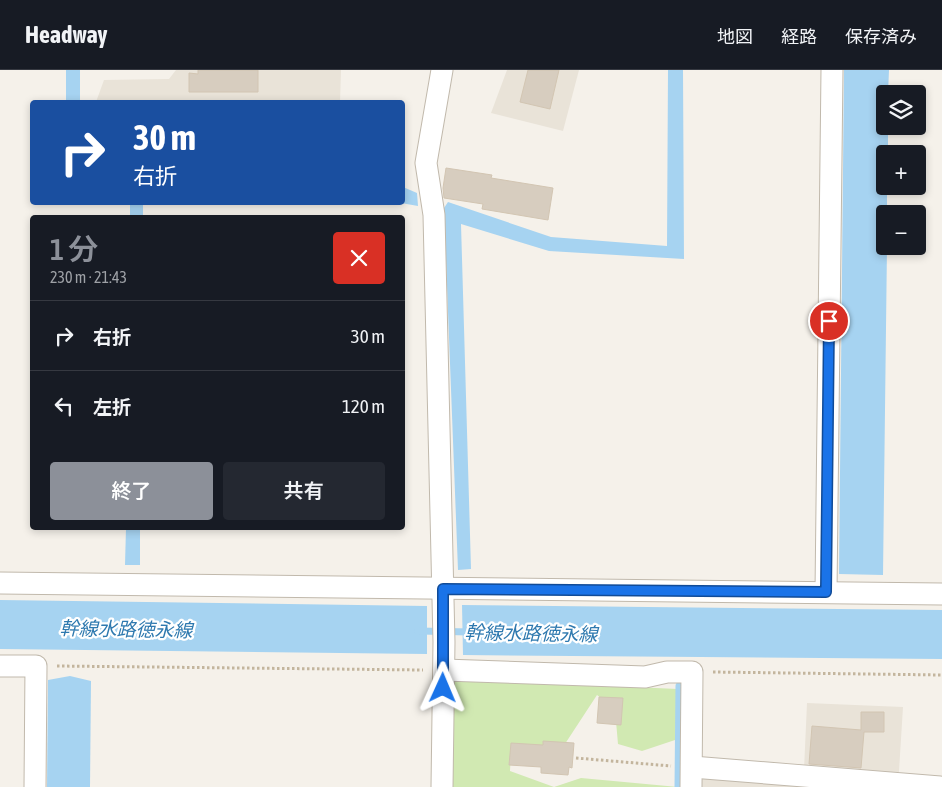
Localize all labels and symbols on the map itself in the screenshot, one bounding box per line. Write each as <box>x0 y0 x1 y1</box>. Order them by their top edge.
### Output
pin <box>808 300 850 342</box>
water label: 幹線水路徳永線 <box>59 617 195 641</box>
water label: 幹線水路徳永線 <box>464 621 600 645</box>
position arrow <box>416 661 468 713</box>

